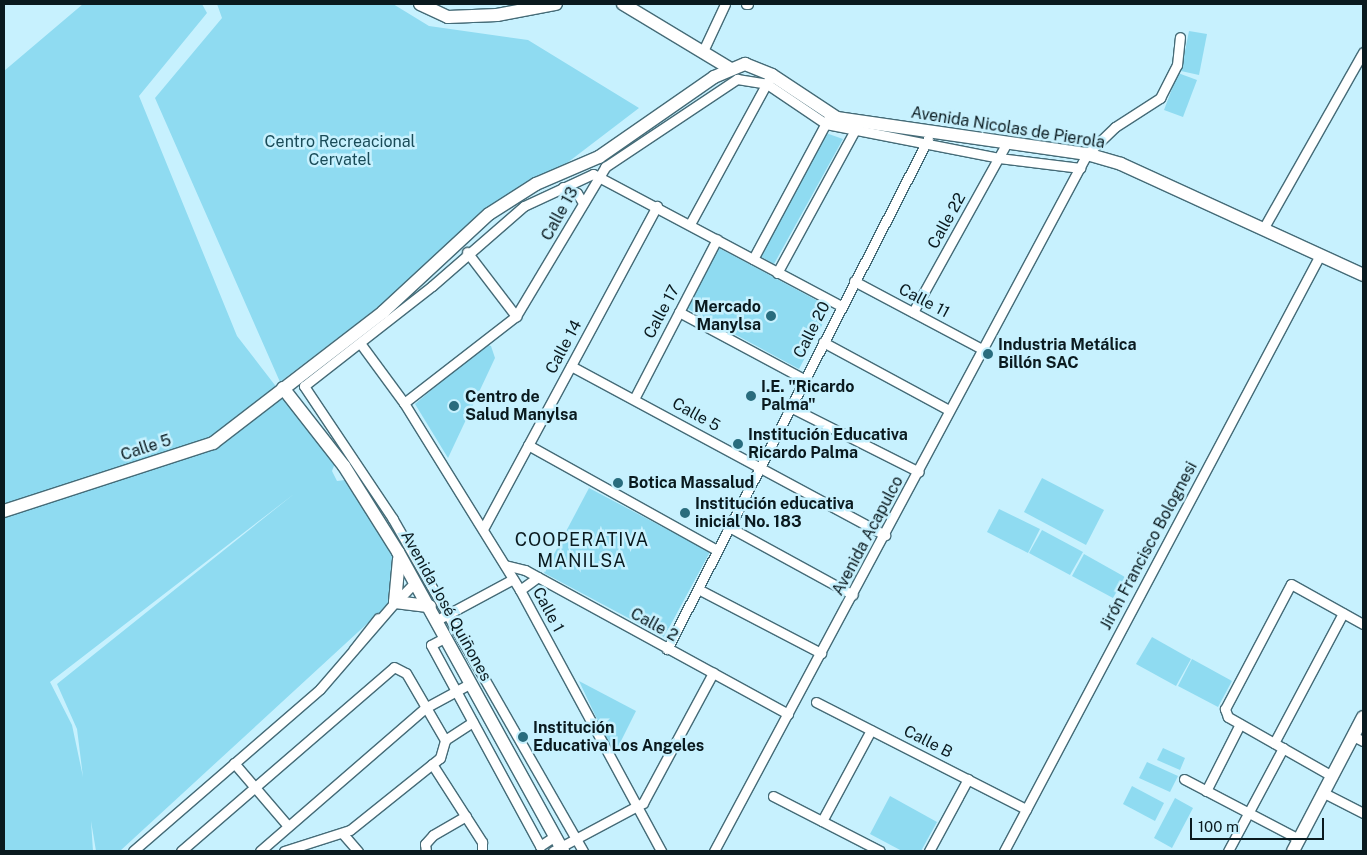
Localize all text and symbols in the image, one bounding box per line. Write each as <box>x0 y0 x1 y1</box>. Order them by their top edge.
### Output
street label: Avenida Nicolas de Pierola <box>909 103 1107 153</box>
park label: Centro Recreacional Cervatel <box>265 132 415 170</box>
street label: Calle 13 <box>537 184 583 244</box>
street label: Calle 22 <box>924 190 970 252</box>
street label: Calle 11 <box>895 280 953 322</box>
street label: Calle 17 <box>640 282 684 342</box>
place label: Mercado Manylsa <box>694 297 761 335</box>
street label: Calle 20 <box>790 298 834 362</box>
marker: Mercado Manylsa <box>765 310 777 322</box>
street label: Calle 14 <box>542 317 586 377</box>
place label: Industria Metálica Billón SAC <box>998 335 1137 373</box>
marker: Industria Metálica Billón SAC <box>982 348 994 360</box>
place label: I.E. "Ricardo Palma" <box>761 377 855 415</box>
place label: Centro de Salud Manylsa <box>465 387 578 425</box>
marker: I.E. "Ricardo Palma" <box>745 390 757 402</box>
street label: Calle 5 <box>669 394 723 436</box>
marker: Centro de Salud Manylsa <box>447 399 461 413</box>
place label: Institución Educativa Ricardo Palma <box>748 425 908 463</box>
street label: Calle 5 <box>118 431 174 465</box>
marker: Institución Educativa Ricardo Palma <box>732 438 744 450</box>
street label: Jirón Francisco Bolognesi <box>1096 459 1202 633</box>
place label: Botica Massalud <box>628 473 754 493</box>
street label: Avenida Acapulco <box>828 473 908 599</box>
marker: Botica Massalud <box>612 477 624 489</box>
place label: Institución educativa inicial No. 183 <box>695 494 854 532</box>
marker: Institución educativa inicial No. 183 <box>679 507 691 519</box>
street label: Avenida José Quiñones <box>397 527 495 685</box>
district label: COOPERATIVA MANILSA <box>513 530 651 572</box>
street label: Calle 1 <box>528 584 568 636</box>
street label: Calle 2 <box>627 604 681 646</box>
place label: Institución Educativa Los Angeles <box>533 718 704 756</box>
street label: Calle B <box>900 722 956 762</box>
marker: Institución Educativa Los Angeles <box>517 731 529 743</box>
scale bar <box>1192 808 1326 840</box>
text: 100 m <box>1198 818 1239 835</box>

